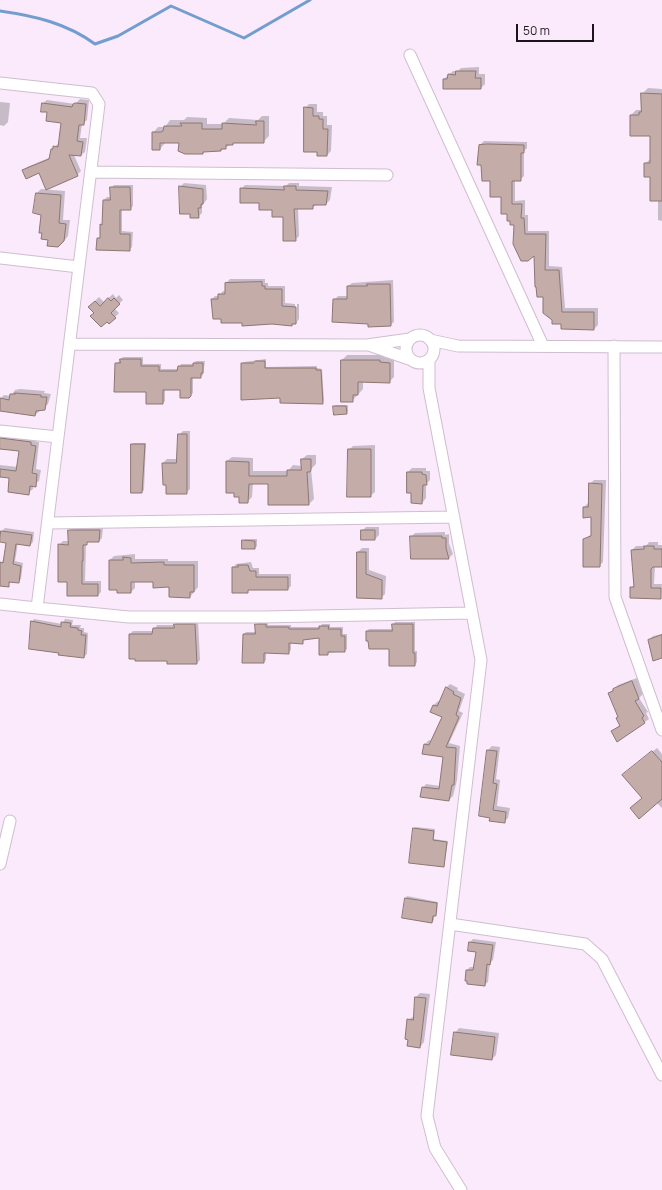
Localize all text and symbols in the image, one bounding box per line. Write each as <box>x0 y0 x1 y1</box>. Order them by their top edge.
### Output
scale bar <box>518 16 596 42</box>
text: 50 m <box>523 22 550 39</box>

